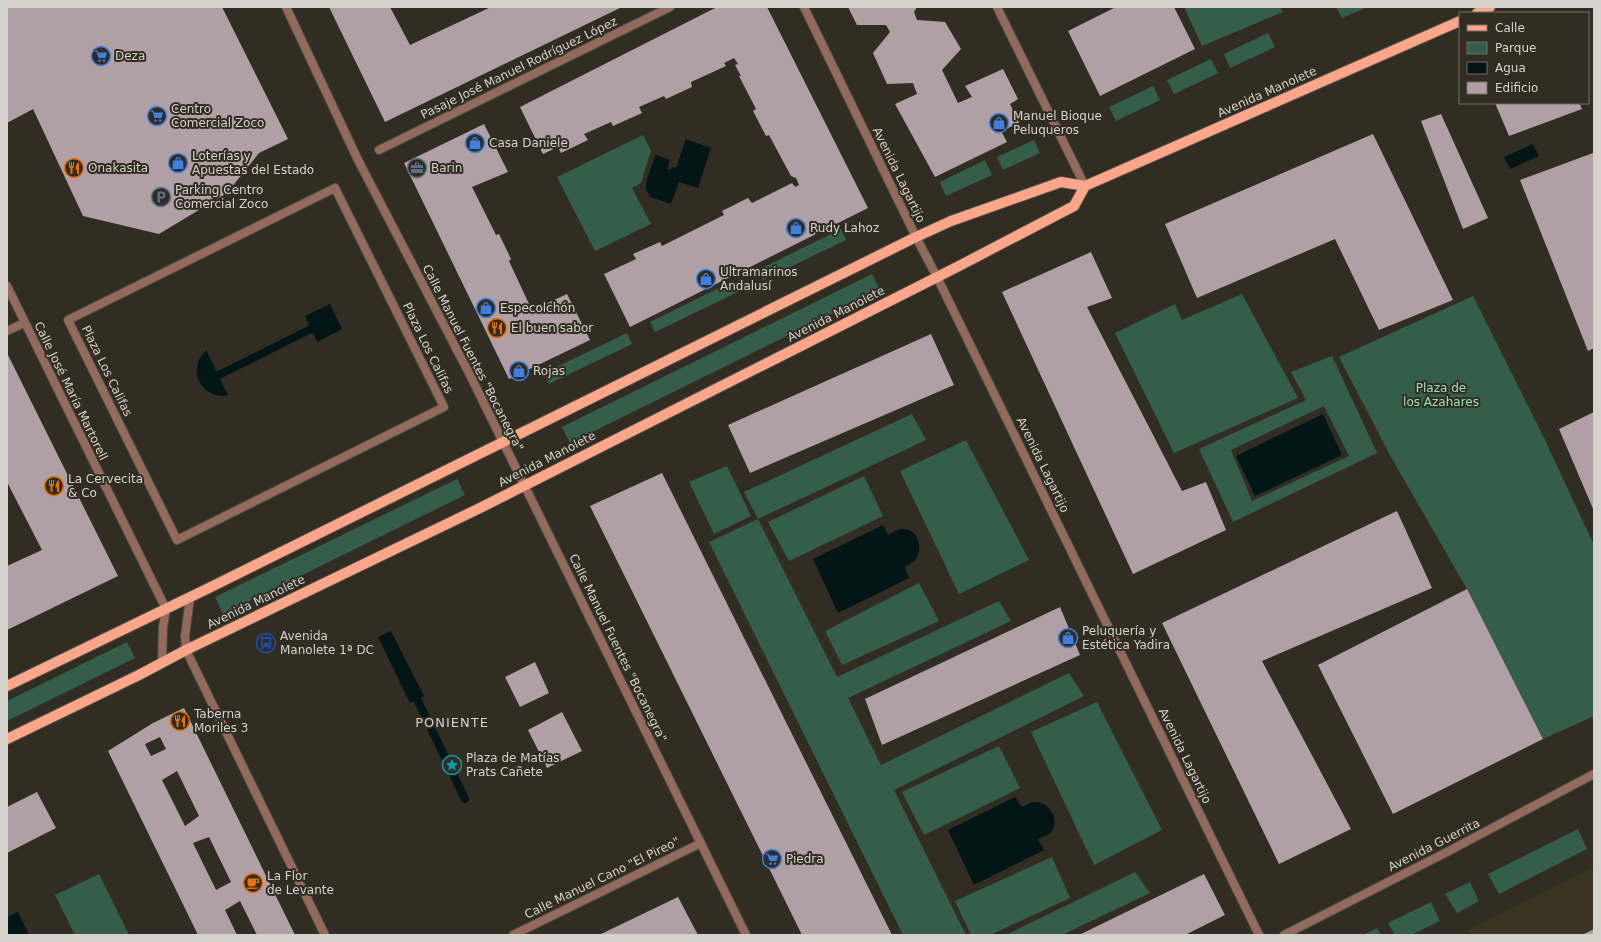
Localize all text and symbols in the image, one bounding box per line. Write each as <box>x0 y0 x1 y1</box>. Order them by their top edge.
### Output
legend <box>1459 12 1589 104</box>
street label: Pasaje José Manuel Rodríguez López <box>418 14 620 122</box>
text: Calle <box>1495 21 1525 35</box>
text: Parque <box>1495 41 1536 55</box>
supermarket icon: Deza <box>90 45 112 67</box>
place label: Deza <box>115 49 145 63</box>
text: Agua <box>1495 61 1526 75</box>
street label: Avenida Manolete <box>1215 64 1319 120</box>
text: Edificio <box>1495 81 1538 95</box>
place label: Centro Comercial Zoco <box>171 102 264 130</box>
supermarket icon: Centro Comercial Zoco <box>146 105 168 127</box>
place label: Manuel Bioque Peluqueros <box>1013 109 1102 137</box>
shop icon: Manuel Bioque Peluqueros <box>988 112 1010 134</box>
street label: Avenida Lagartijo <box>870 125 928 225</box>
shop icon: Casa Daniele <box>464 132 486 154</box>
place label: Casa Daniele <box>489 136 568 150</box>
place label: Loterías y Apuestas del Estado <box>192 149 314 177</box>
shop icon: Loterías y Apuestas del Estado <box>167 152 189 174</box>
restaurant icon: Onakasita <box>63 157 85 179</box>
office icon: Barin <box>406 157 428 179</box>
place label: Onakasita <box>88 161 148 175</box>
place label: Barin <box>431 161 462 175</box>
place label: Parking Centro Comercial Zoco <box>175 183 268 211</box>
parking icon: Parking Centro Comercial Zoco <box>150 186 172 208</box>
shop icon: Rudy Lahoz <box>785 217 807 239</box>
place label: Rudy Lahoz <box>810 221 879 235</box>
street label: Calle Manuel Fuentes "Bocanegra" <box>420 262 526 454</box>
place label: Ultramarinos Andalusí <box>720 265 798 293</box>
shop icon: Ultramarinos Andalusí <box>695 268 717 290</box>
street label: Avenida Manolete <box>785 283 887 345</box>
shop icon: Especolchón <box>475 297 497 319</box>
street label: Plaza Los Califas <box>400 300 456 396</box>
place label: Especolchón <box>500 301 575 315</box>
restaurant icon: El buen sabor <box>486 317 508 339</box>
street label: Calle José María Martorell <box>31 319 111 463</box>
place label: El buen sabor <box>511 321 593 335</box>
street label: Plaza Los Califas <box>79 323 135 419</box>
shop icon: Rojas <box>508 360 530 382</box>
place label: Rojas <box>533 364 565 378</box>
park label: Plaza de los Azahares <box>1403 381 1479 409</box>
street label: Avenida Lagartijo <box>1014 415 1072 515</box>
street label: Avenida Manolete <box>496 428 598 490</box>
place label: La Cervecita & Co <box>68 472 143 500</box>
restaurant icon: La Cervecita & Co <box>43 475 65 497</box>
street label: Calle Manuel Fuentes "Bocanegra" <box>566 552 670 744</box>
street label: Avenida Manolete <box>205 572 307 632</box>
place label: Peluquería y Estética Yadira <box>1082 624 1170 652</box>
shop icon: Peluquería y Estética Yadira <box>1057 627 1079 649</box>
place label: Avenida Manolete 1ª DC <box>280 629 374 657</box>
bus stop icon: Avenida Manolete 1ª DC <box>255 632 277 654</box>
street label: Avenida Lagartijo <box>1156 706 1214 806</box>
place label: Taberna Moriles 3 <box>193 707 248 735</box>
restaurant icon: Taberna Moriles 3 <box>169 710 191 732</box>
district label: PONIENTE <box>415 715 489 730</box>
place label: Plaza de Matías Prats Cañete <box>466 751 560 779</box>
place icon: Plaza de Matías Prats Cañete <box>441 754 463 776</box>
street label: Avenida Guerrita <box>1386 816 1482 874</box>
street label: Calle Manuel Cano "El Pireo" <box>522 834 682 922</box>
supermarket icon: Piedra <box>761 848 783 870</box>
place label: Piedra <box>786 852 824 866</box>
place label: La Flor de Levante <box>267 869 334 897</box>
cafe icon: La Flor de Levante <box>242 872 264 894</box>

